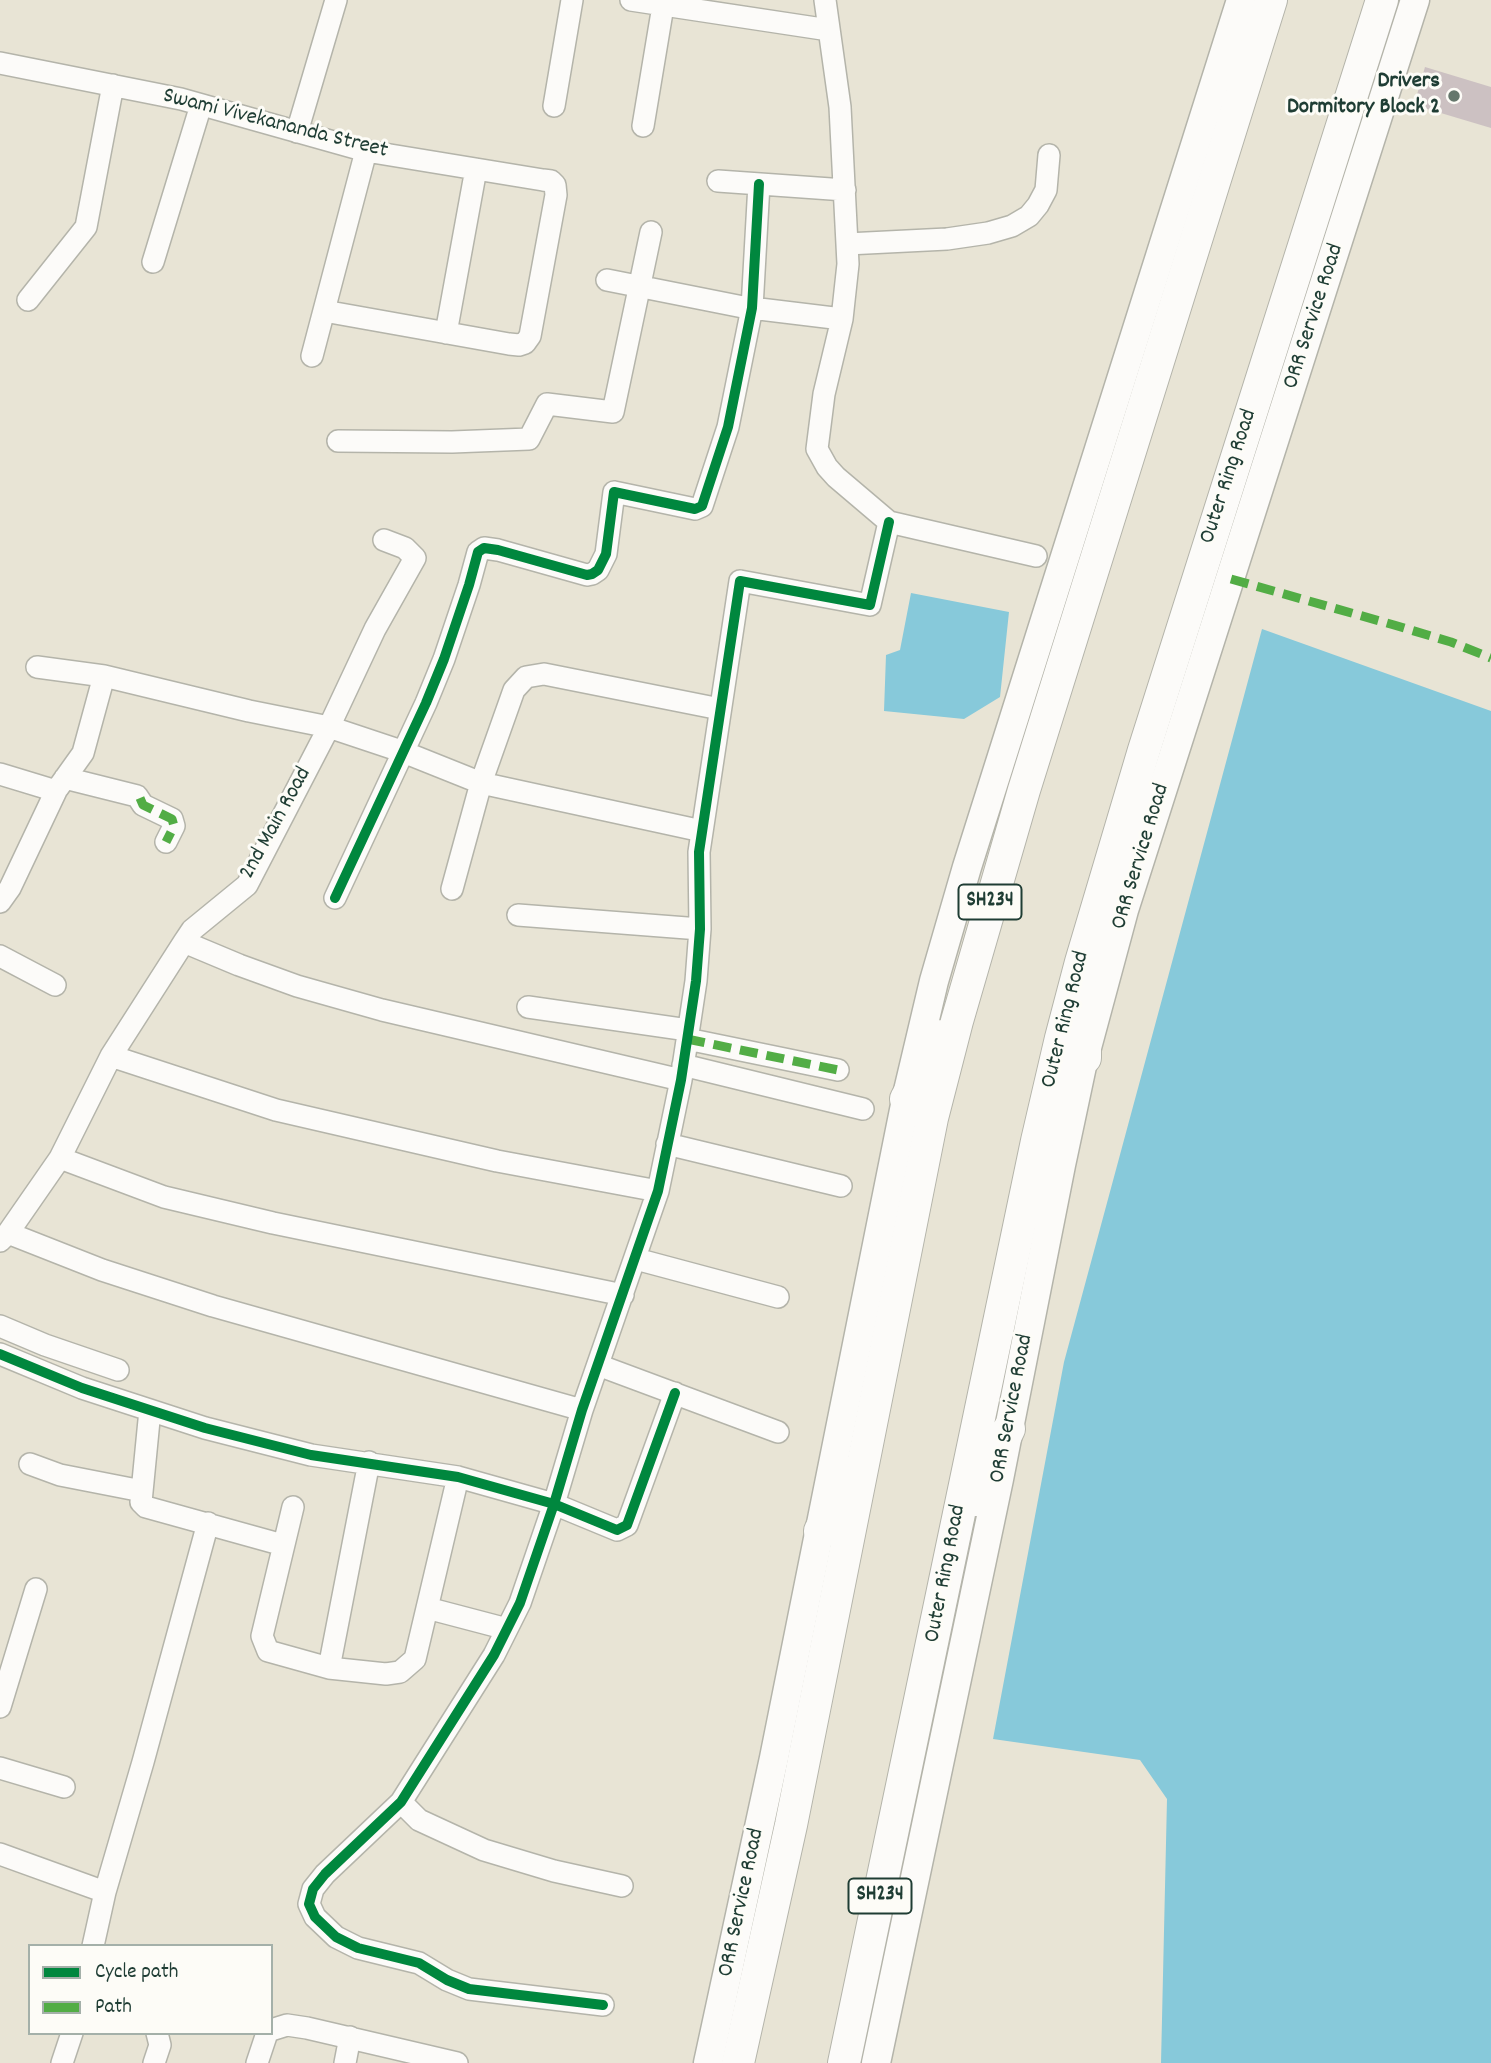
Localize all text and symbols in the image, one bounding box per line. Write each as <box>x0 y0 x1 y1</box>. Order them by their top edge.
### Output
place label: Drivers Dormitory Block 2 <box>1287 69 1440 123</box>
street label: Swami Vivekananda Street <box>160 84 390 166</box>
marker: Drivers Dormitory Block 2 <box>1446 88 1462 104</box>
street label: ORR Service Road <box>1279 241 1351 393</box>
street label: Outer Ring Road <box>1195 406 1265 548</box>
street label: 2nd Main Road <box>235 763 319 885</box>
street label: ORR Service Road <box>1107 781 1177 933</box>
road number: SH234 <box>958 884 1021 920</box>
street label: Outer Ring Road <box>1037 949 1097 1091</box>
street label: ORR Service Road <box>985 1332 1041 1486</box>
street label: Outer Ring Road <box>920 1503 974 1645</box>
street label: ORR Service Road <box>714 1826 772 1980</box>
road number: SH234 <box>848 1878 912 1913</box>
legend <box>28 1944 273 2035</box>
text: Cycle path <box>95 1958 178 1988</box>
text: Path <box>95 1993 132 2023</box>

